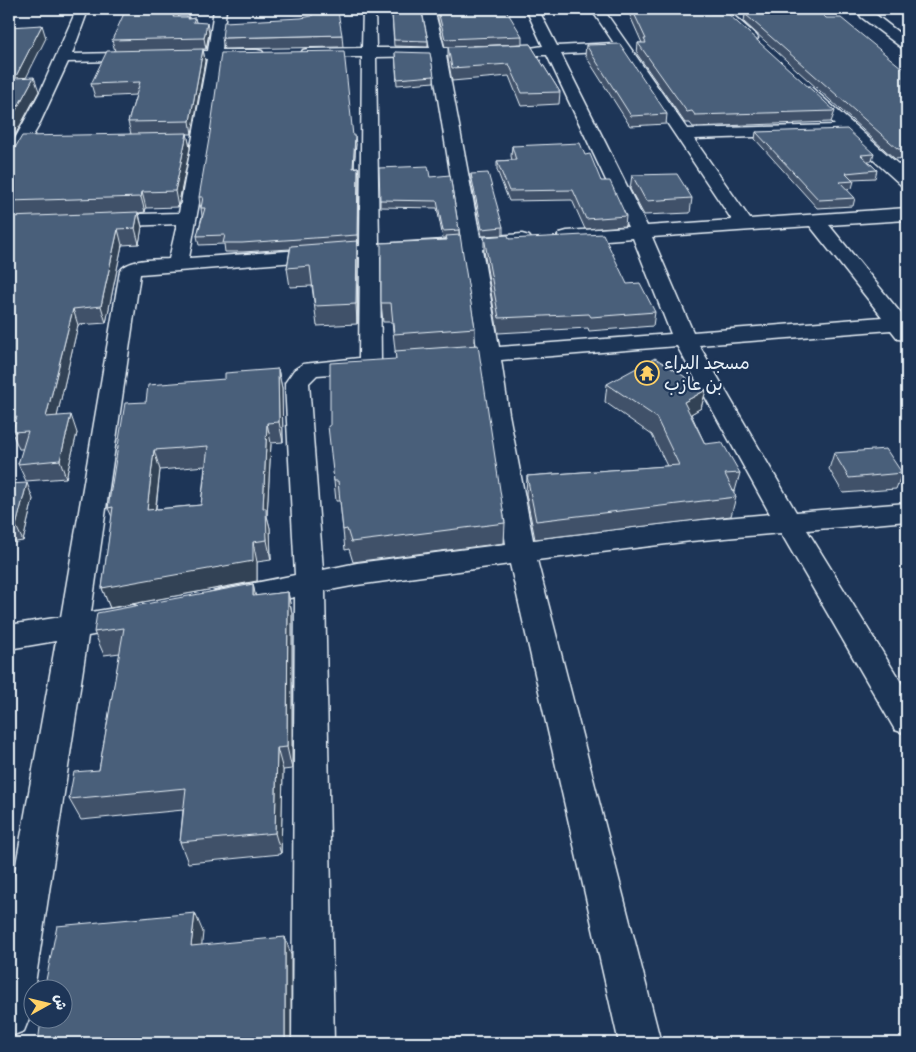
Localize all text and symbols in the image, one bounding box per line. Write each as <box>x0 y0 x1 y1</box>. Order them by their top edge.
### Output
place label: مسجد البراء بن عازب <box>664 353 750 399</box>
temple icon: مسجد البراء بن عازب <box>634 360 660 386</box>
north arrow <box>22 980 72 1030</box>
text: ش <box>48 993 70 1011</box>

